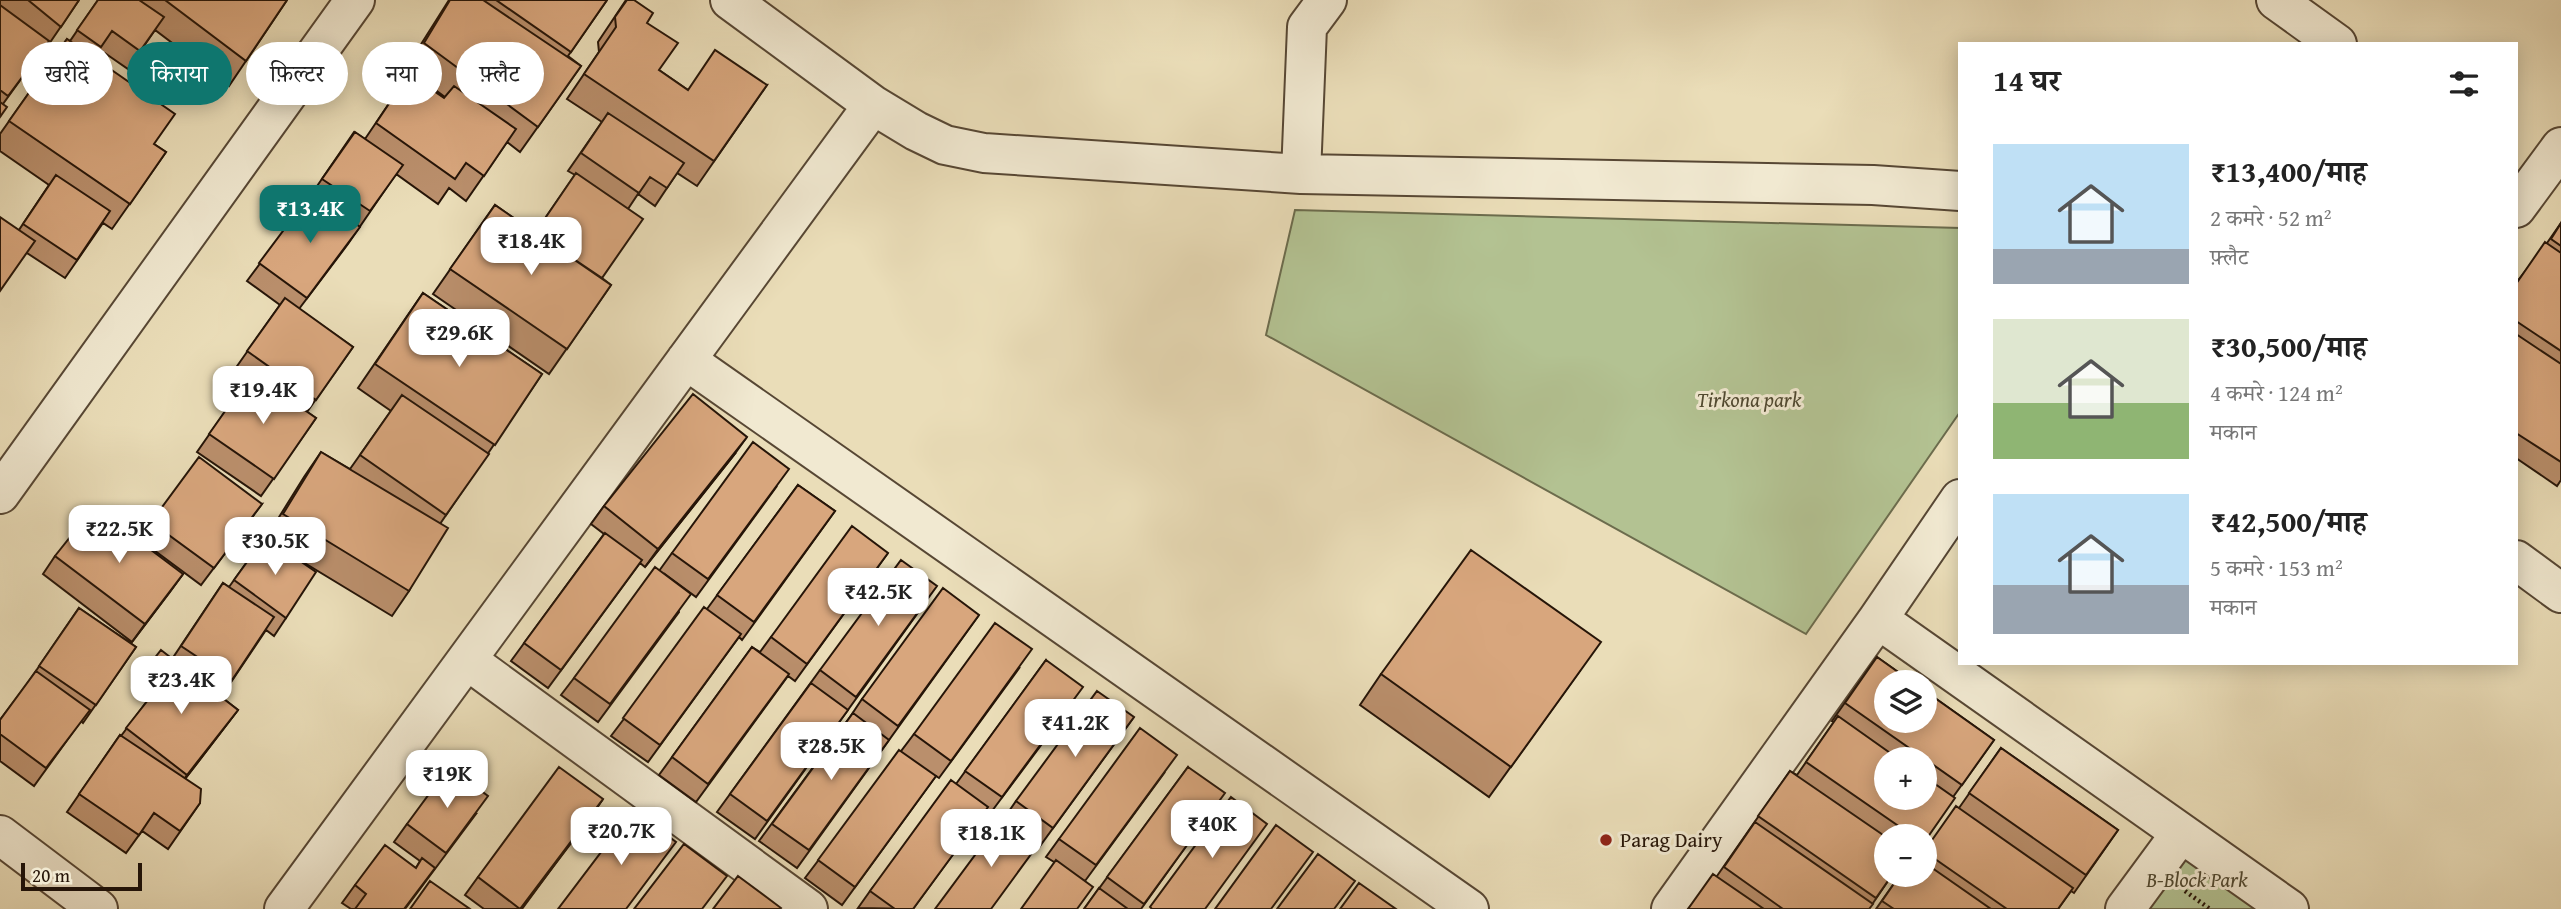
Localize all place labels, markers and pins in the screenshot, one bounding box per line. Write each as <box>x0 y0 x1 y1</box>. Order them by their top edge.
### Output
pin: ₹13.4K <box>253 186 367 245</box>
pin: ₹18.4K <box>474 218 588 277</box>
pin: ₹29.6K <box>402 310 516 369</box>
pin: ₹19.4K <box>206 366 320 426</box>
pin: ₹22.5K <box>62 505 176 565</box>
pin: ₹30.5K <box>218 518 332 577</box>
pin: ₹42.5K <box>821 568 935 628</box>
pin: ₹23.4K <box>124 656 238 716</box>
pin: ₹41.2K <box>1018 700 1132 759</box>
pin: ₹28.5K <box>774 722 888 782</box>
pin: ₹19K <box>406 750 488 810</box>
pin: ₹40K <box>1171 800 1253 860</box>
pin: ₹20.7K <box>564 808 678 867</box>
pin: ₹18.1K <box>934 810 1048 869</box>
place label: Parag Dairy <box>1620 824 1723 855</box>
marker: Parag Dairy <box>1598 832 1614 848</box>

